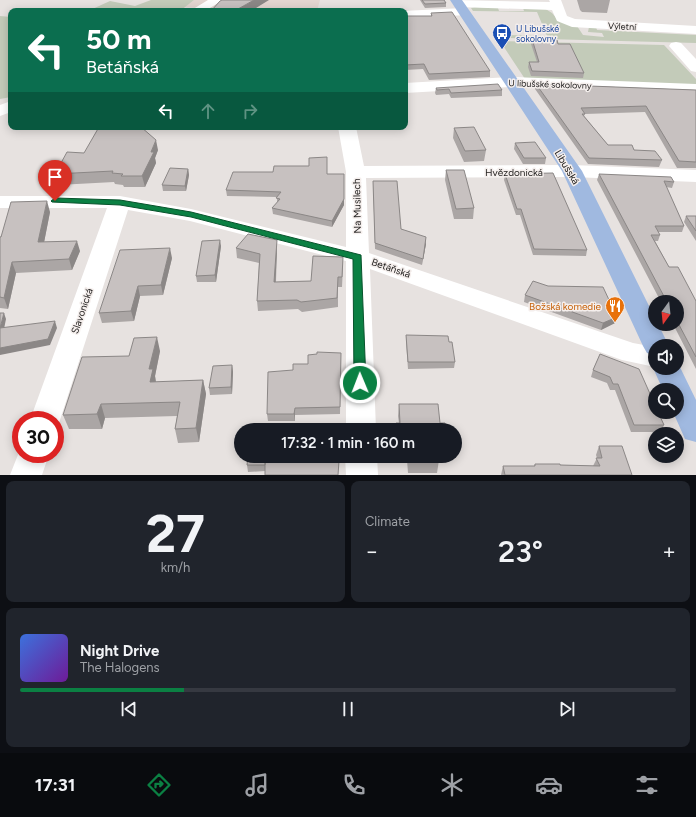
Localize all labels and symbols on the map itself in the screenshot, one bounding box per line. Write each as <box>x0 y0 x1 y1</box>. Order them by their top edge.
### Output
street label: Výletní <box>608 20 637 32</box>
bus stop icon: U Libušské sokolovny <box>491 22 513 50</box>
place label: U Libušské sokolovny <box>516 23 559 44</box>
street label: U libušské sokolovny <box>508 77 592 91</box>
street label: Libušská <box>552 147 582 187</box>
pin <box>38 160 72 201</box>
street label: Hvězdonická <box>485 166 543 179</box>
street label: Na Musilech <box>350 178 364 234</box>
street label: Betáňská <box>370 255 412 281</box>
street label: Slavonická <box>68 286 96 336</box>
restaurant icon: Božská komedie <box>604 295 626 323</box>
north arrow <box>648 295 684 331</box>
place label: Božská komedie <box>529 300 602 313</box>
position arrow <box>339 362 381 404</box>
speed limit sign: 30 <box>12 411 64 463</box>

